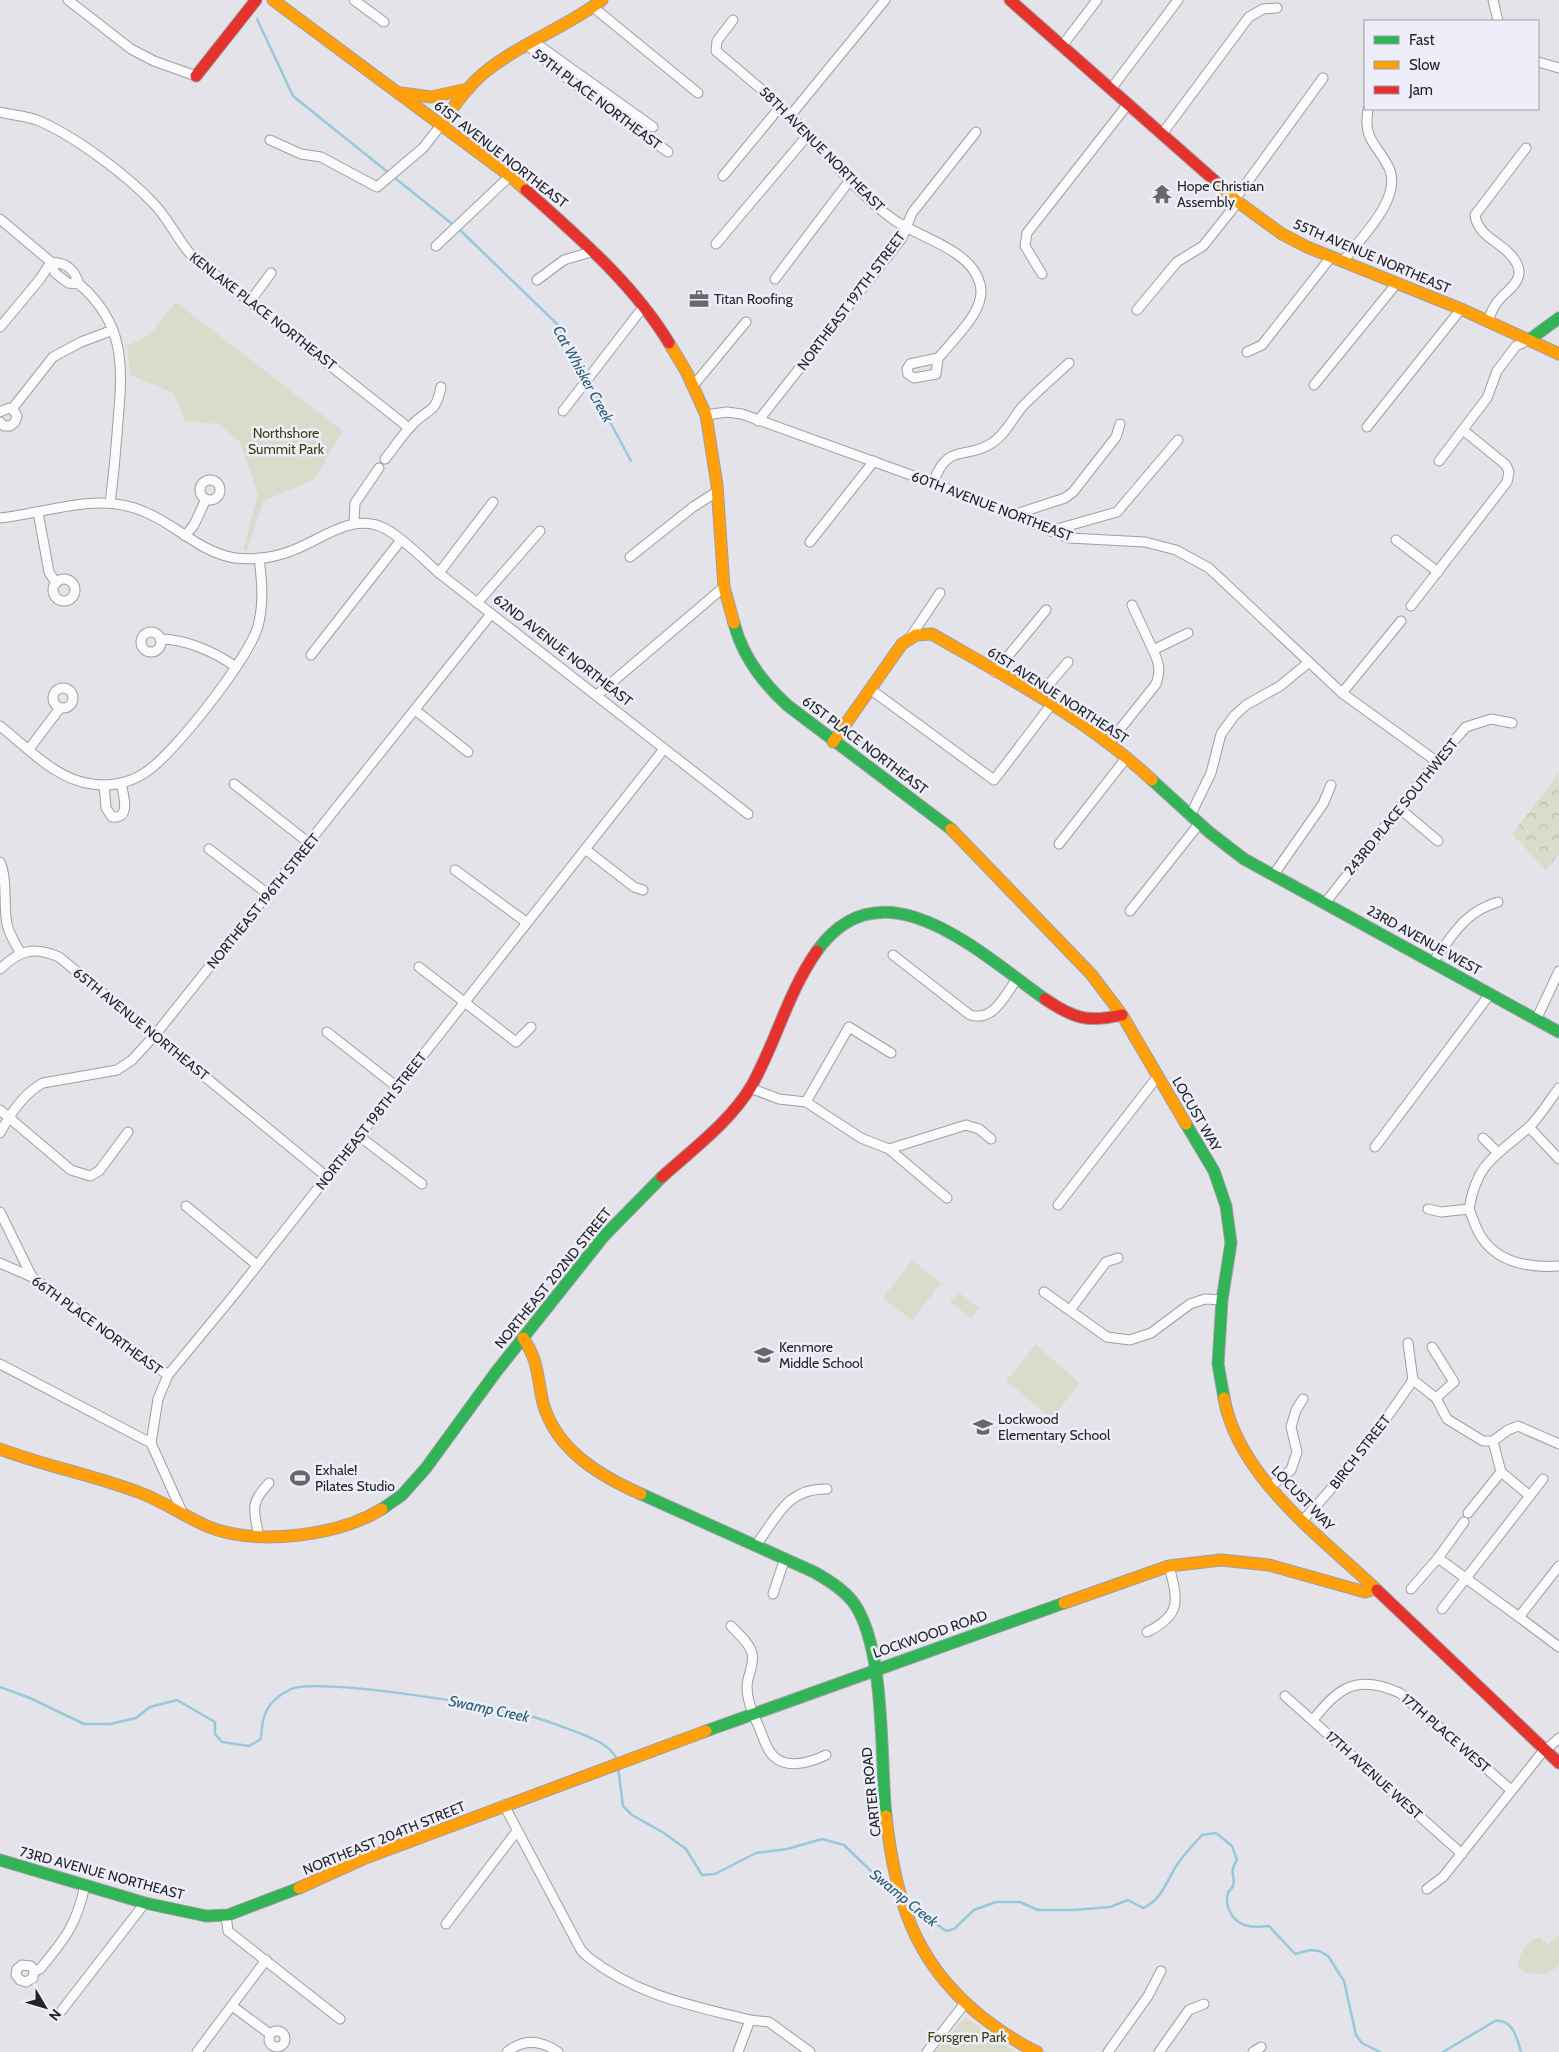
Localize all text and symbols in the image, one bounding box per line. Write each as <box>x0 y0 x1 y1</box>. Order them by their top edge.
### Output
legend <box>1364 20 1539 110</box>
text: Fast <box>1409 31 1434 49</box>
street label: 59TH PLACE NORTHEAST <box>529 44 666 154</box>
text: Slow <box>1409 56 1440 74</box>
text: Jam <box>1408 81 1433 99</box>
street label: 58TH AVENUE NORTHEAST <box>756 83 889 216</box>
street label: 61ST AVENUE NORTHEAST <box>431 96 572 212</box>
place label: Hope Christian Assembly <box>1177 177 1264 211</box>
temple icon: Hope Christian Assembly <box>1151 183 1173 205</box>
street label: 55TH AVENUE NORTHEAST <box>1291 215 1454 298</box>
street label: NORTHEAST 197TH STREET <box>793 228 909 374</box>
street label: KENLAKE PLACE NORTHEAST <box>186 248 340 374</box>
office icon: Titan Roofing <box>688 288 710 310</box>
place label: Titan Roofing <box>714 290 794 308</box>
water label: Cat Whisker Creek <box>549 322 617 426</box>
park label: Northshore Summit Park <box>248 424 325 458</box>
street label: 60TH AVENUE NORTHEAST <box>909 467 1076 545</box>
street label: 62ND AVENUE NORTHEAST <box>490 590 637 710</box>
street label: 61ST AVENUE NORTHEAST <box>984 643 1132 748</box>
street label: 61ST PLACE NORTHEAST <box>799 692 932 798</box>
street label: 243RD PLACE SOUTHWEST <box>1340 735 1462 879</box>
street label: NORTHEAST 196TH STREET <box>203 829 324 972</box>
street label: 23RD AVENUE WEST <box>1363 901 1485 979</box>
street label: 65TH AVENUE NORTHEAST <box>70 964 213 1085</box>
street label: NORTHEAST 198TH STREET <box>312 1048 431 1193</box>
street label: LOCUST WAY <box>1168 1073 1226 1156</box>
street label: NORTHEAST 202ND STREET <box>491 1203 616 1352</box>
street label: 66TH PLACE NORTHEAST <box>28 1271 166 1379</box>
place label: Kenmore Middle School <box>779 1338 864 1372</box>
school or university icon: Kenmore Middle School <box>753 1344 775 1366</box>
place label: Lockwood Elementary School <box>998 1410 1111 1444</box>
street label: BIRCH STREET <box>1325 1411 1395 1493</box>
school or university icon: Lockwood Elementary School <box>972 1416 994 1438</box>
place label: Exhale! Pilates Studio <box>315 1461 395 1495</box>
street label: LOCUST WAY <box>1268 1462 1339 1535</box>
sports icon: Exhale! Pilates Studio <box>289 1467 311 1489</box>
street label: LOCKWOOD ROAD <box>870 1606 990 1662</box>
street label: 17TH PLACE WEST <box>1398 1689 1495 1777</box>
water label: Swamp Creek <box>447 1692 531 1726</box>
street label: 17TH AVENUE WEST <box>1322 1727 1427 1824</box>
street label: CARTER ROAD <box>857 1746 885 1838</box>
street label: NORTHEAST 204TH STREET <box>300 1797 468 1879</box>
street label: 73RD AVENUE NORTHEAST <box>18 1842 187 1904</box>
water label: Swamp Creek <box>867 1865 942 1931</box>
north arrow <box>20 1982 70 2032</box>
text: N <box>45 2006 65 2024</box>
park label: Forsgren Park <box>927 2028 1007 2046</box>

